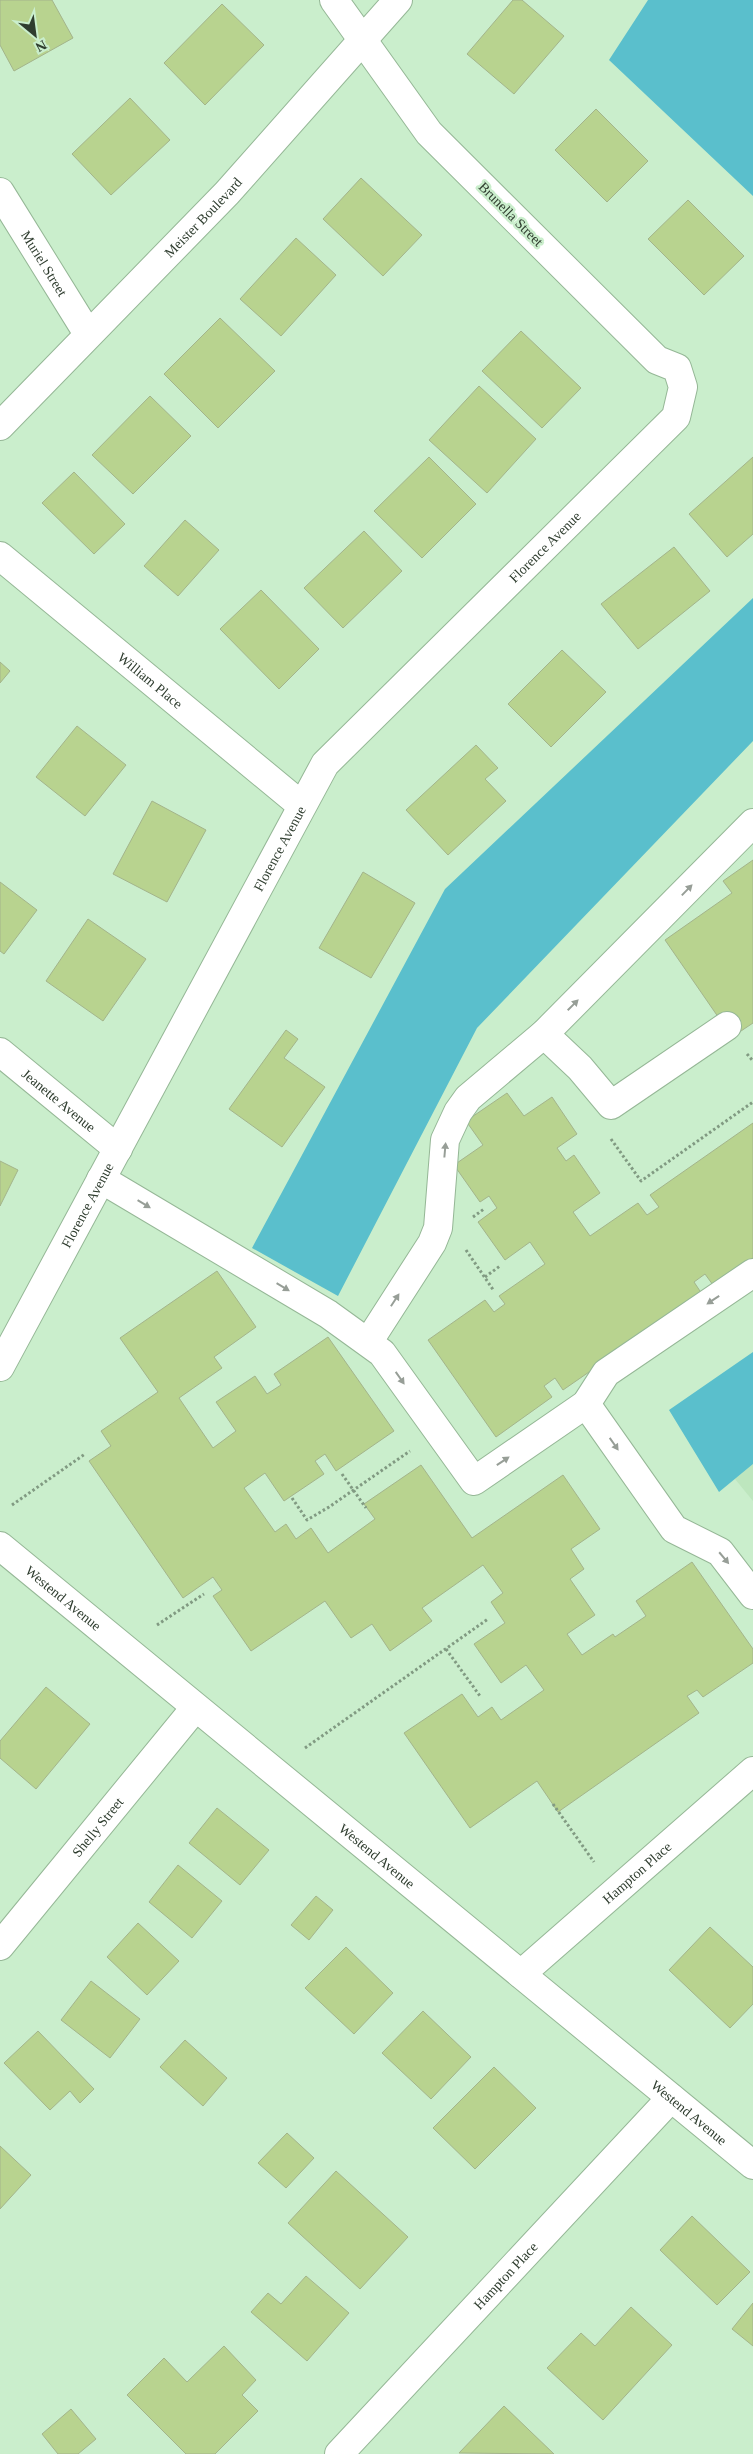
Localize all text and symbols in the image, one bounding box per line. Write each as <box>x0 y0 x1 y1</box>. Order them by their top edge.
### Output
north arrow <box>10 10 60 60</box>
text: N <box>33 37 49 55</box>
street label: Meister Boulevard <box>162 175 245 261</box>
street label: Brunella Street <box>476 179 546 250</box>
street label: Muriel Street <box>18 228 70 299</box>
street label: Florence Avenue <box>506 509 584 586</box>
street label: William Place <box>115 650 185 712</box>
street label: Florence Avenue <box>251 804 309 894</box>
one-way arrow <box>681 885 693 897</box>
one-way arrow <box>566 1000 578 1012</box>
street label: Jeanette Avenue <box>19 1066 98 1135</box>
one-way arrow <box>441 1142 449 1158</box>
street label: Florence Avenue <box>59 1160 117 1250</box>
one-way arrow <box>137 1199 150 1208</box>
one-way arrow <box>277 1282 290 1291</box>
one-way arrow <box>391 1294 400 1307</box>
one-way arrow <box>706 1295 719 1305</box>
one-way arrow <box>395 1371 405 1385</box>
one-way arrow <box>609 1437 619 1451</box>
one-way arrow <box>497 1456 510 1465</box>
one-way arrow <box>718 1551 730 1563</box>
street label: Westend Avenue <box>22 1563 104 1634</box>
street label: Shelly Street <box>69 1795 127 1860</box>
street label: Westend Avenue <box>336 1821 417 1892</box>
street label: Hampton Place <box>600 1839 675 1907</box>
street label: Westend Avenue <box>648 2077 729 2148</box>
street label: Hampton Place <box>471 2239 541 2312</box>

